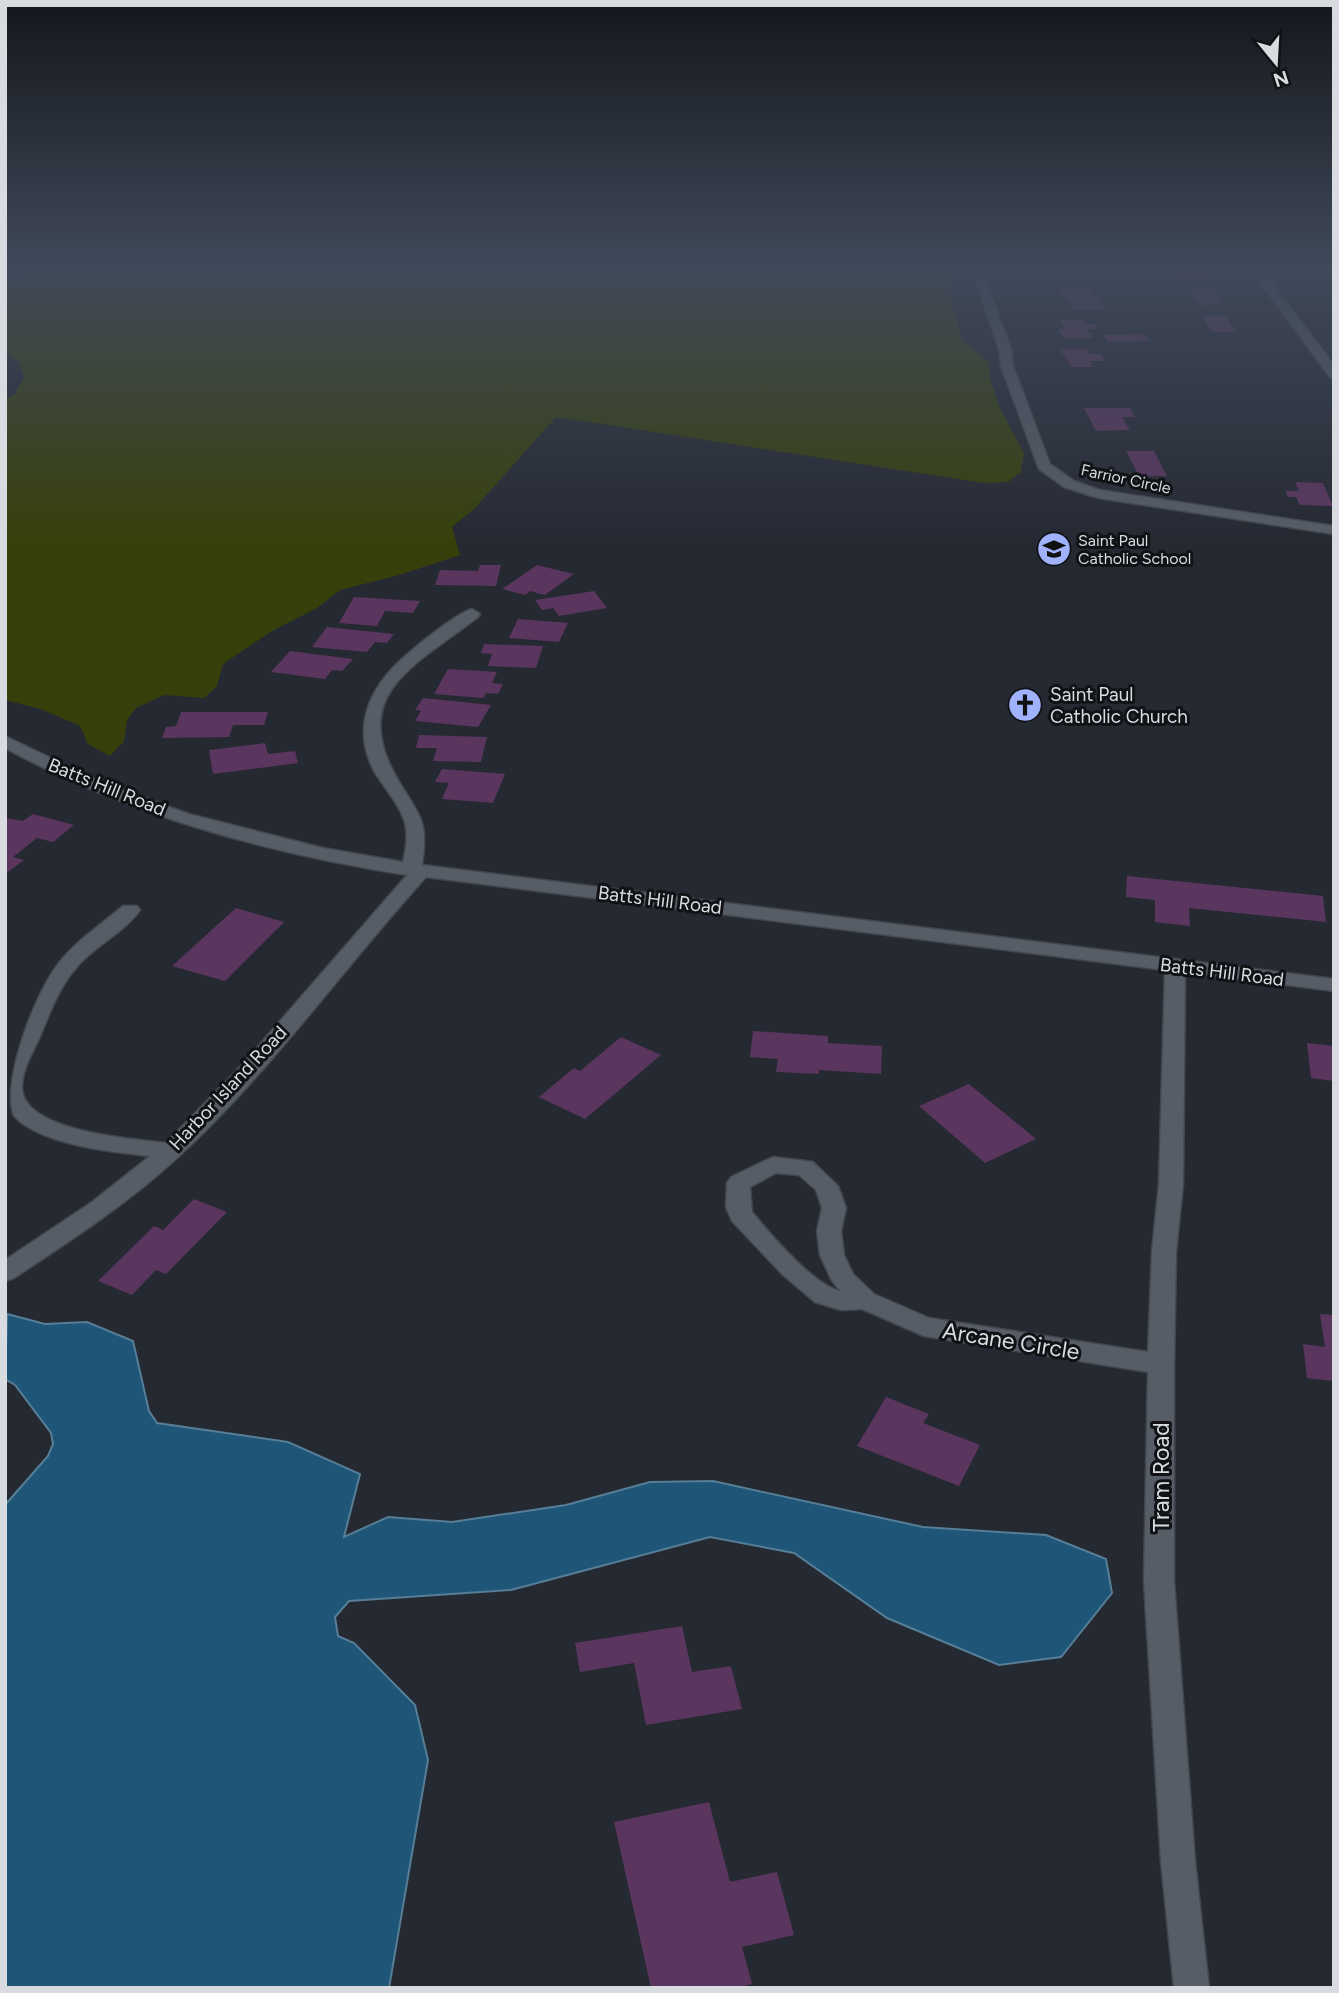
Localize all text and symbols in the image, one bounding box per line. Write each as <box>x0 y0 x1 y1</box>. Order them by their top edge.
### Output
north arrow <box>1241 28 1311 98</box>
text: N <box>1271 65 1292 92</box>
street label: Farrior Circle <box>1079 460 1173 498</box>
school or university icon: Saint Paul Catholic School <box>1035 530 1073 568</box>
place label: Saint Paul Catholic School <box>1078 531 1191 568</box>
place label: Saint Paul Catholic Church <box>1050 683 1188 728</box>
church icon: Saint Paul Catholic Church <box>1006 686 1044 724</box>
street label: Batts Hill Road <box>45 753 169 821</box>
street label: Batts Hill Road <box>597 881 723 919</box>
street label: Batts Hill Road <box>1159 953 1285 991</box>
street label: Harbor Island Road <box>164 1021 292 1155</box>
street label: Arcane Circle <box>940 1316 1082 1366</box>
street label: Tram Road <box>1147 1422 1175 1532</box>

